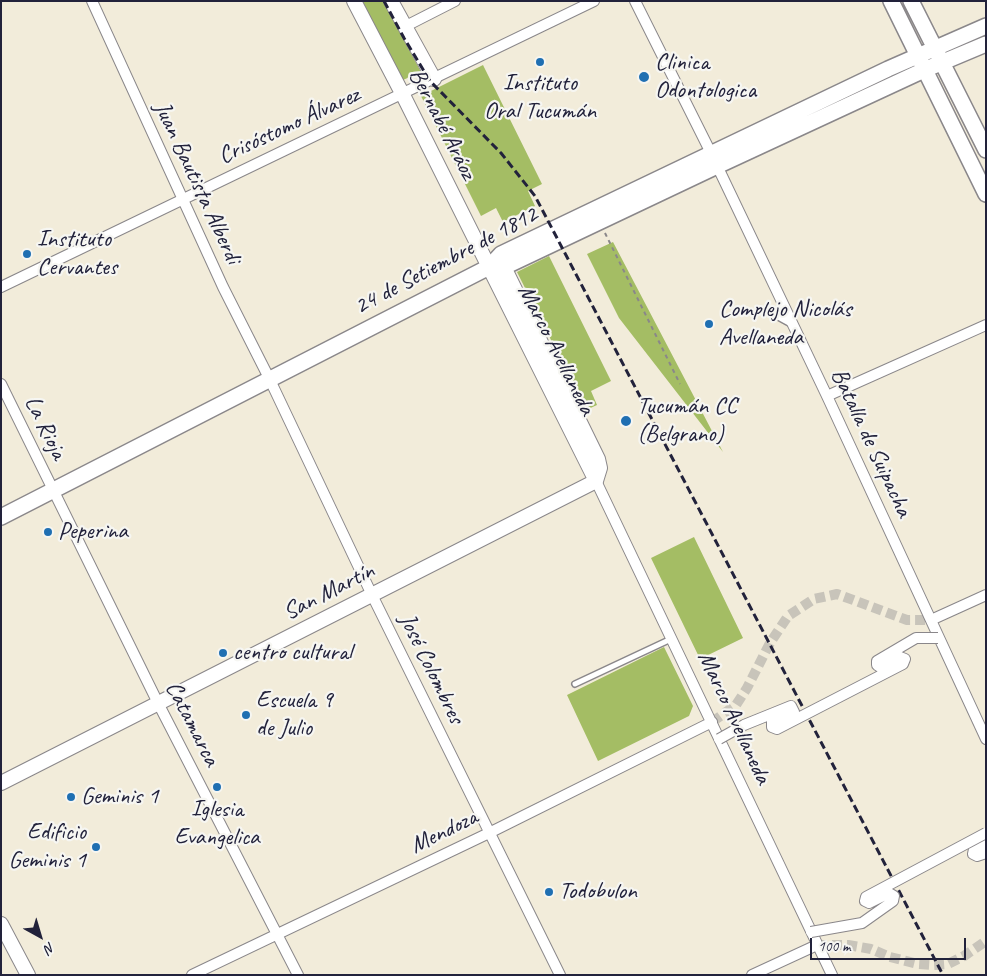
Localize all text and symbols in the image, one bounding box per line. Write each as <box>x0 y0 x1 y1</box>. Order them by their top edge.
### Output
place label: Clinica Odontologica <box>655 49 756 105</box>
marker: Instituto Oral Tucumán <box>534 56 546 68</box>
street label: Bernabé Aráoz <box>402 64 482 184</box>
place label: Instituto Oral Tucumán <box>484 70 596 126</box>
marker: Clinica Odontologica <box>637 70 651 84</box>
street label: Crisóstomo Álvarez <box>214 81 364 171</box>
street label: Juan Bautista Alberdi <box>147 97 247 269</box>
street label: 24 de Setiembre de 1812 <box>349 201 543 321</box>
place label: Instituto Cervantes <box>37 226 117 282</box>
marker: Instituto Cervantes <box>21 248 33 260</box>
street label: Marco Avellaneda <box>511 280 601 420</box>
place label: Complejo Nicolás Avellaneda <box>719 296 851 352</box>
marker: Complejo Nicolás Avellaneda <box>703 318 715 330</box>
street label: Batalla de Suipacha <box>824 364 918 522</box>
street label: La Rioja <box>17 392 73 464</box>
place label: Tucumán CC (Belgrano) <box>637 393 737 449</box>
marker: Tucumán CC (Belgrano) <box>619 414 633 428</box>
place label: Peperina <box>58 518 128 546</box>
marker: Peperina <box>42 526 54 538</box>
street label: San Martín <box>279 557 379 627</box>
street label: José Colombres <box>392 609 470 729</box>
place label: centro cultural <box>233 639 352 667</box>
marker: centro cultural <box>217 647 229 659</box>
street label: Marco Avellaneda <box>691 647 777 789</box>
street label: Catamarca <box>158 677 226 771</box>
place label: Escuela 9 de Julio <box>256 687 332 743</box>
marker: Escuela 9 de Julio <box>240 709 252 721</box>
marker: Iglesia Evangelica <box>211 781 223 793</box>
place label: Geminis 1 <box>81 783 158 811</box>
marker: Geminis 1 <box>65 791 77 803</box>
place label: Iglesia Evangelica <box>174 796 260 852</box>
street label: Mendoza <box>406 803 482 861</box>
place label: Edificio Geminis 1 <box>9 819 86 875</box>
marker: Edificio Geminis 1 <box>90 841 102 853</box>
place label: Todobulon <box>559 878 637 906</box>
marker: Todobulon <box>543 886 555 898</box>
north arrow <box>15 911 65 961</box>
scale bar <box>812 928 968 960</box>
text: 100 m <box>818 937 850 956</box>
text: N <box>41 939 58 957</box>

